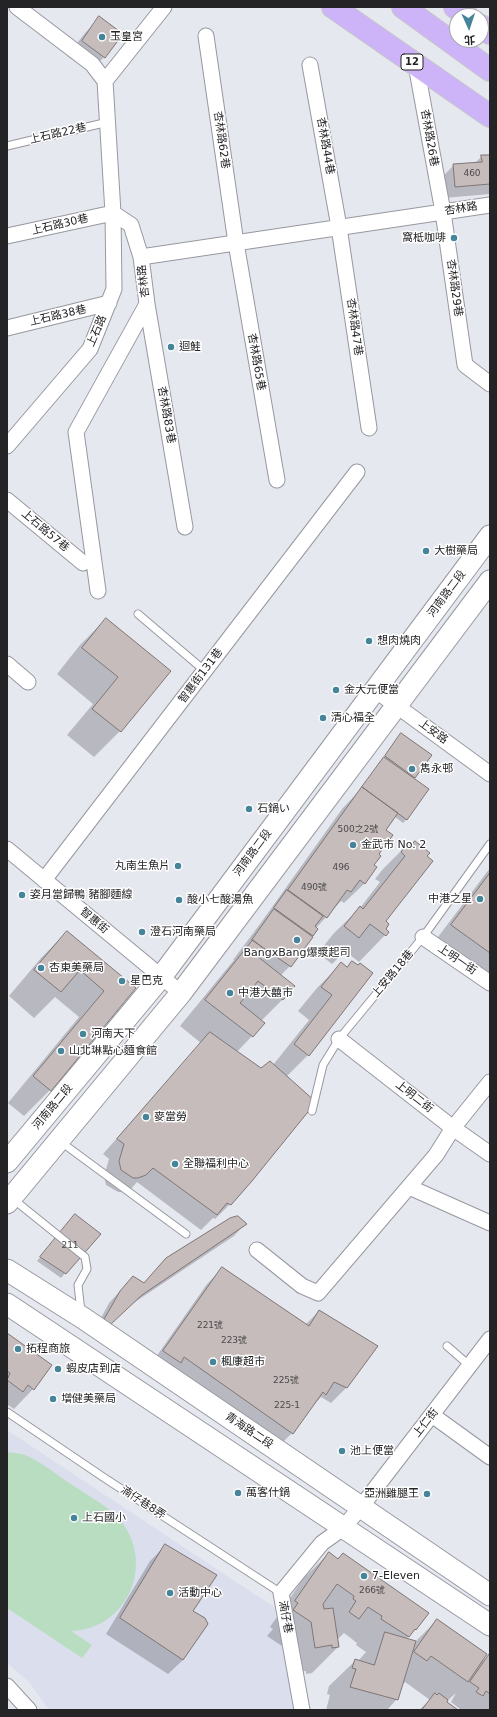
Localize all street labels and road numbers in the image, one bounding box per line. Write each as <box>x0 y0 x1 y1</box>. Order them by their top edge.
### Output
road number: 12 <box>401 54 423 70</box>
street label: 杏林路26巷 <box>417 108 441 168</box>
street label: 杏林路62巷 <box>210 110 232 170</box>
street label: 杏林路44巷 <box>313 116 337 176</box>
street label: 上石路22巷 <box>28 121 88 147</box>
street label: 杏林路 <box>444 200 478 218</box>
street label: 上石路30巷 <box>30 212 90 238</box>
street label: 杏林路29巷 <box>443 258 465 318</box>
street label: 杏林路 <box>135 264 153 298</box>
street label: 杏林路47巷 <box>343 297 365 357</box>
street label: 上石路38巷 <box>28 303 88 329</box>
street label: 上石路 <box>84 313 110 349</box>
street label: 杏林路65巷 <box>244 332 268 392</box>
street label: 杏林路83巷 <box>154 385 178 445</box>
street label: 上石路57巷 <box>19 507 71 555</box>
street label: 河南路二段 <box>425 568 469 620</box>
street label: 智惠街131巷 <box>176 646 226 706</box>
street label: 上安路 <box>416 717 450 747</box>
street label: 河南路二段 <box>231 827 275 879</box>
street label: 智惠街 <box>77 905 111 937</box>
street label: 上明一街 <box>435 942 479 978</box>
street label: 上安路18巷 <box>369 948 417 1000</box>
street label: 上明二街 <box>393 1078 435 1116</box>
street label: 河南路二段 <box>30 1082 76 1132</box>
street label: 上仁街 <box>411 1406 441 1440</box>
street label: 青海路二段 <box>223 1410 275 1452</box>
street label: 湳仔巷8弄 <box>118 1484 168 1522</box>
street label: 湳仔巷 <box>276 1600 294 1634</box>

